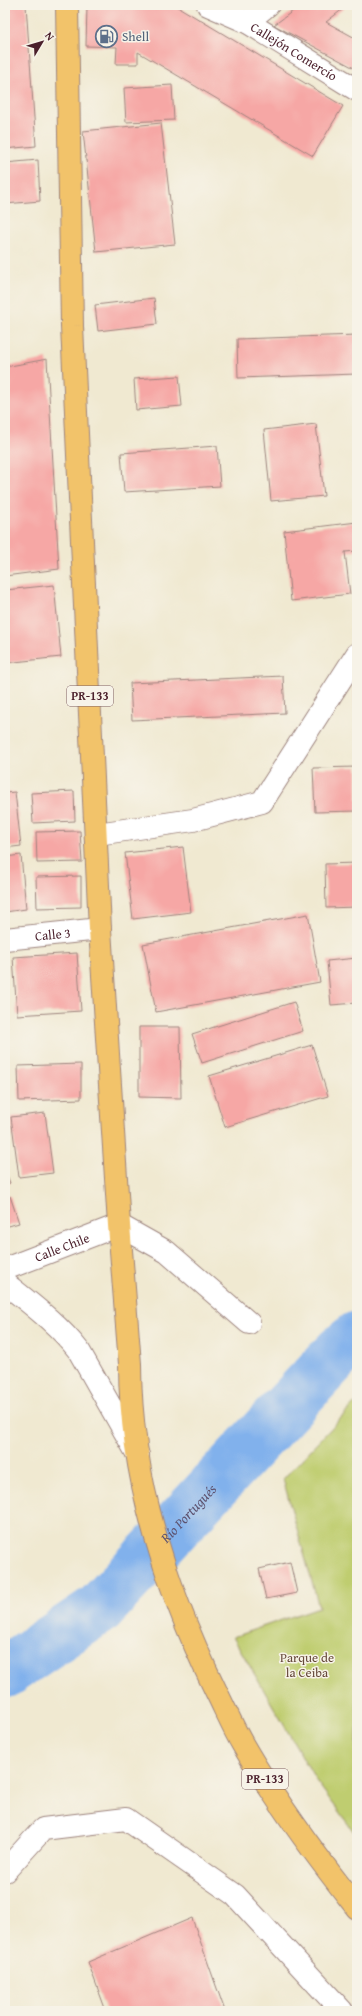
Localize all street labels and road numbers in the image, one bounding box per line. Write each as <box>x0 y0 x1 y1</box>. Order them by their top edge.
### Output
street label: Callejón Comercío <box>247 18 341 86</box>
road number: PR-133 <box>67 686 113 706</box>
street label: Calle 3 <box>34 923 72 946</box>
street label: Calle Chile <box>32 1228 92 1267</box>
road number: PR-133 <box>242 1769 288 1789</box>

